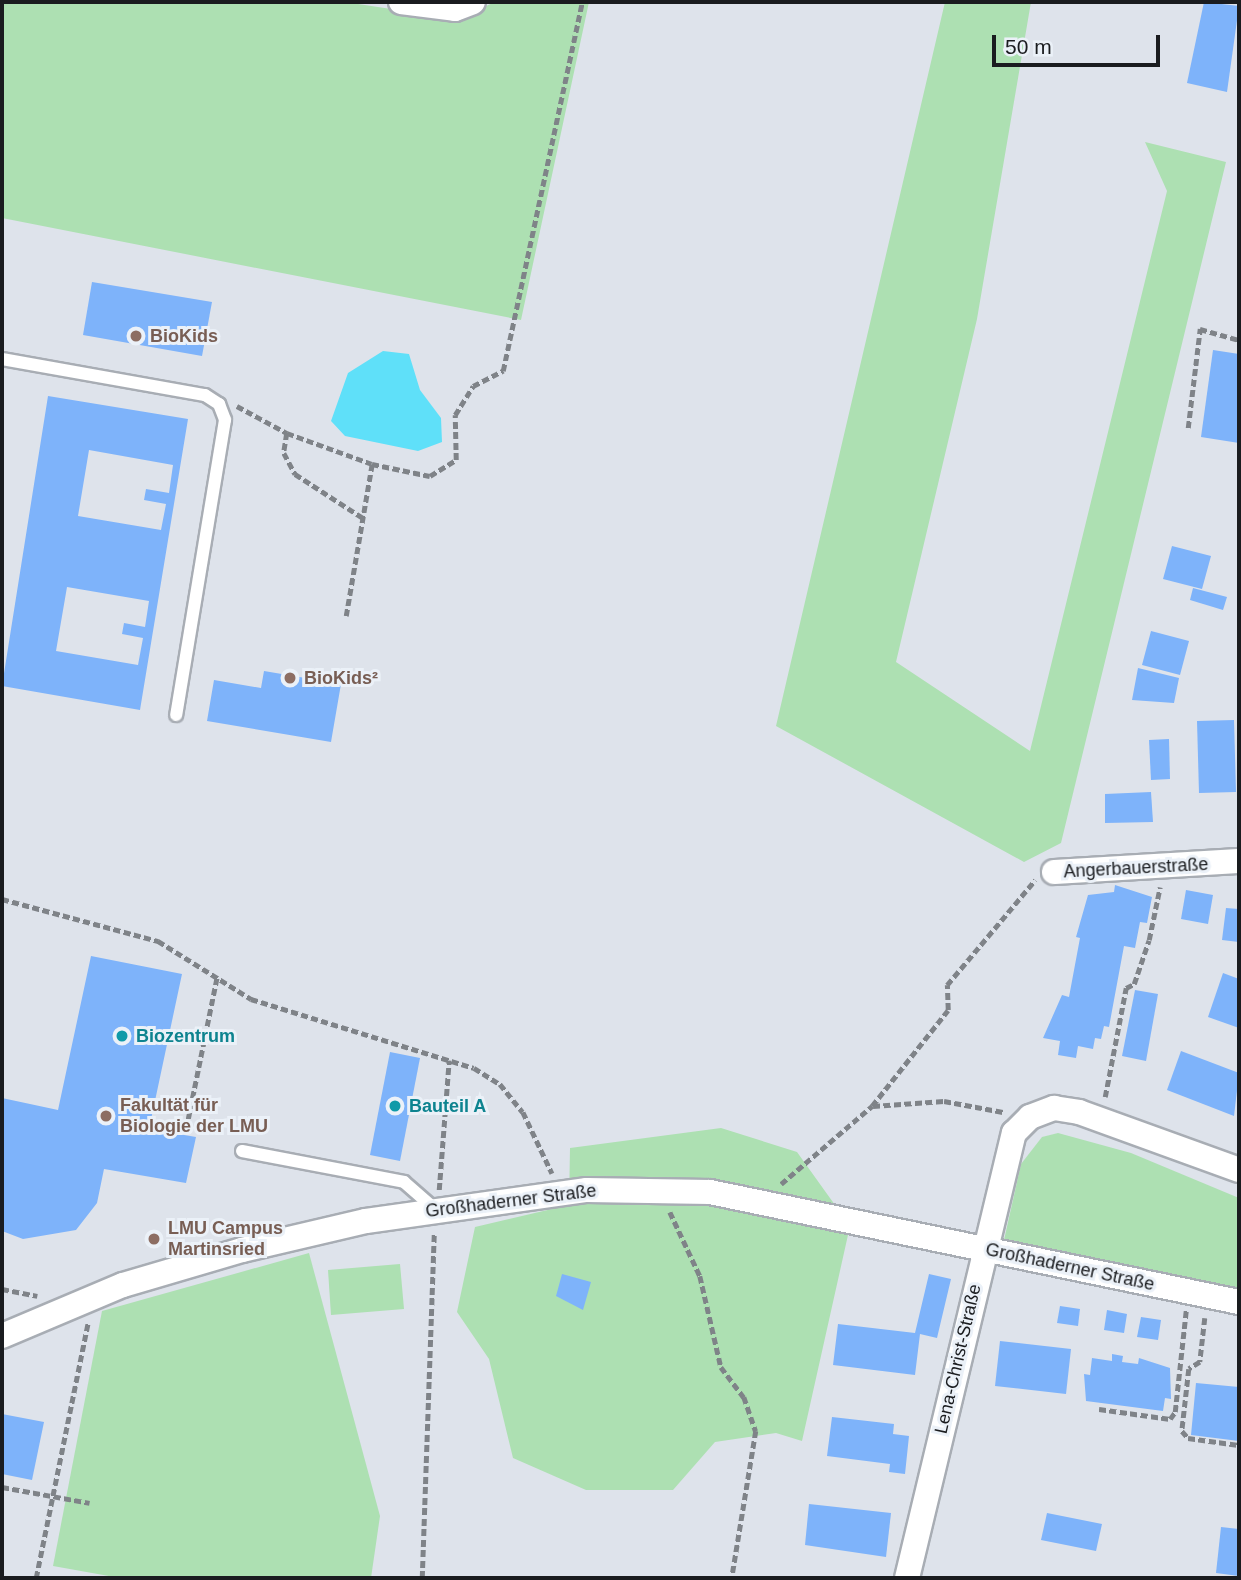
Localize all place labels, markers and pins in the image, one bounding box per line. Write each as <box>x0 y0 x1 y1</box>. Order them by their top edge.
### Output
place label: BioKids <box>150 325 218 347</box>
marker: BioKids <box>128 328 144 344</box>
place label: BioKids² <box>304 667 378 689</box>
marker: BioKids² <box>282 670 298 686</box>
place label: Biozentrum <box>136 1025 235 1047</box>
marker: Biozentrum <box>114 1028 130 1044</box>
place label: Fakultät für Biologie der LMU <box>120 1095 268 1138</box>
place label: Bauteil A <box>409 1095 487 1117</box>
marker: Bauteil A <box>387 1098 403 1114</box>
marker: Fakultät für Biologie der LMU <box>98 1108 114 1124</box>
place label: LMU Campus Martinsried <box>168 1218 283 1260</box>
marker: LMU Campus Martinsried <box>146 1231 162 1247</box>

